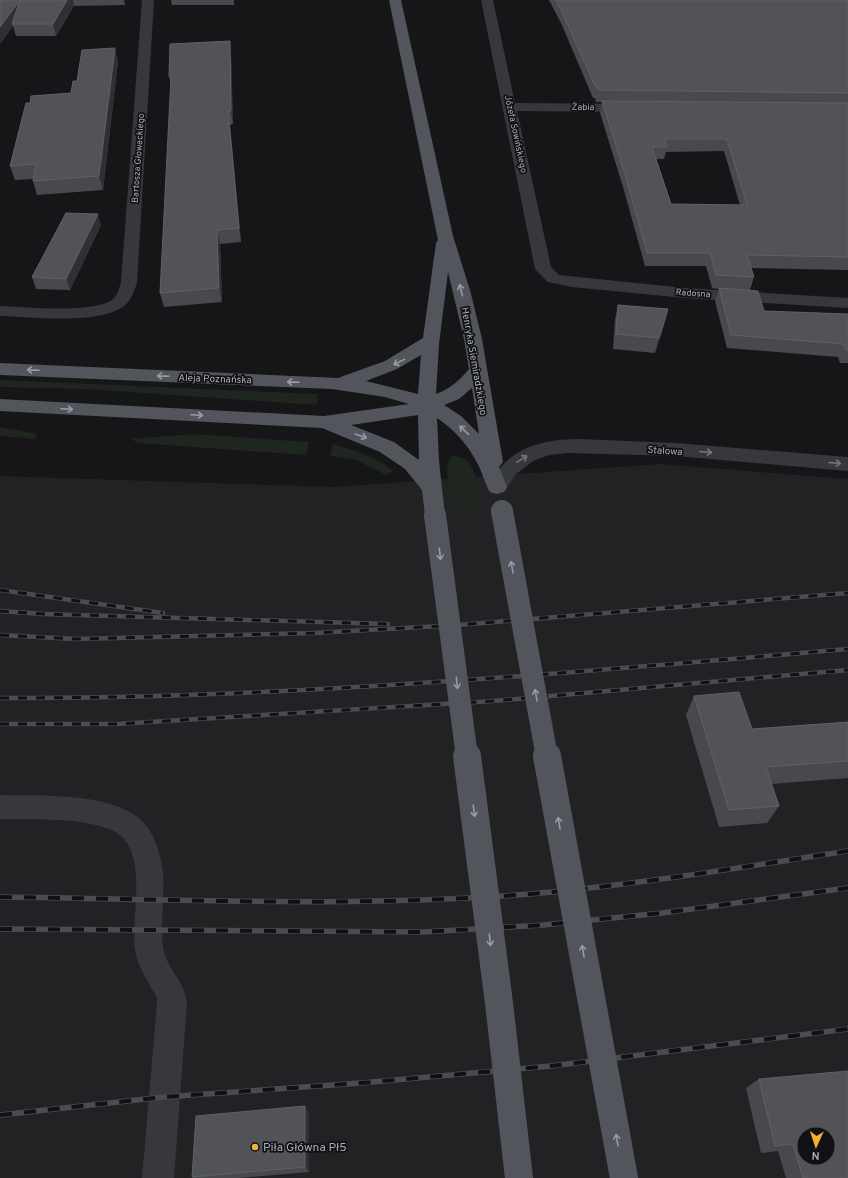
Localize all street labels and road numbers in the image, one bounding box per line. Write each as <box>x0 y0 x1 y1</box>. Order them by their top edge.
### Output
street label: Józefa Sowińskiego <box>502 94 529 174</box>
street label: Żabia <box>572 101 595 113</box>
street label: Bartosza Głowackiego <box>130 113 147 203</box>
street label: Radosna <box>675 287 711 300</box>
street label: Henryka Siemiradzkiego <box>458 306 490 417</box>
street label: Aleja Poznańska <box>178 372 252 387</box>
street label: Stalowa <box>647 444 683 459</box>

